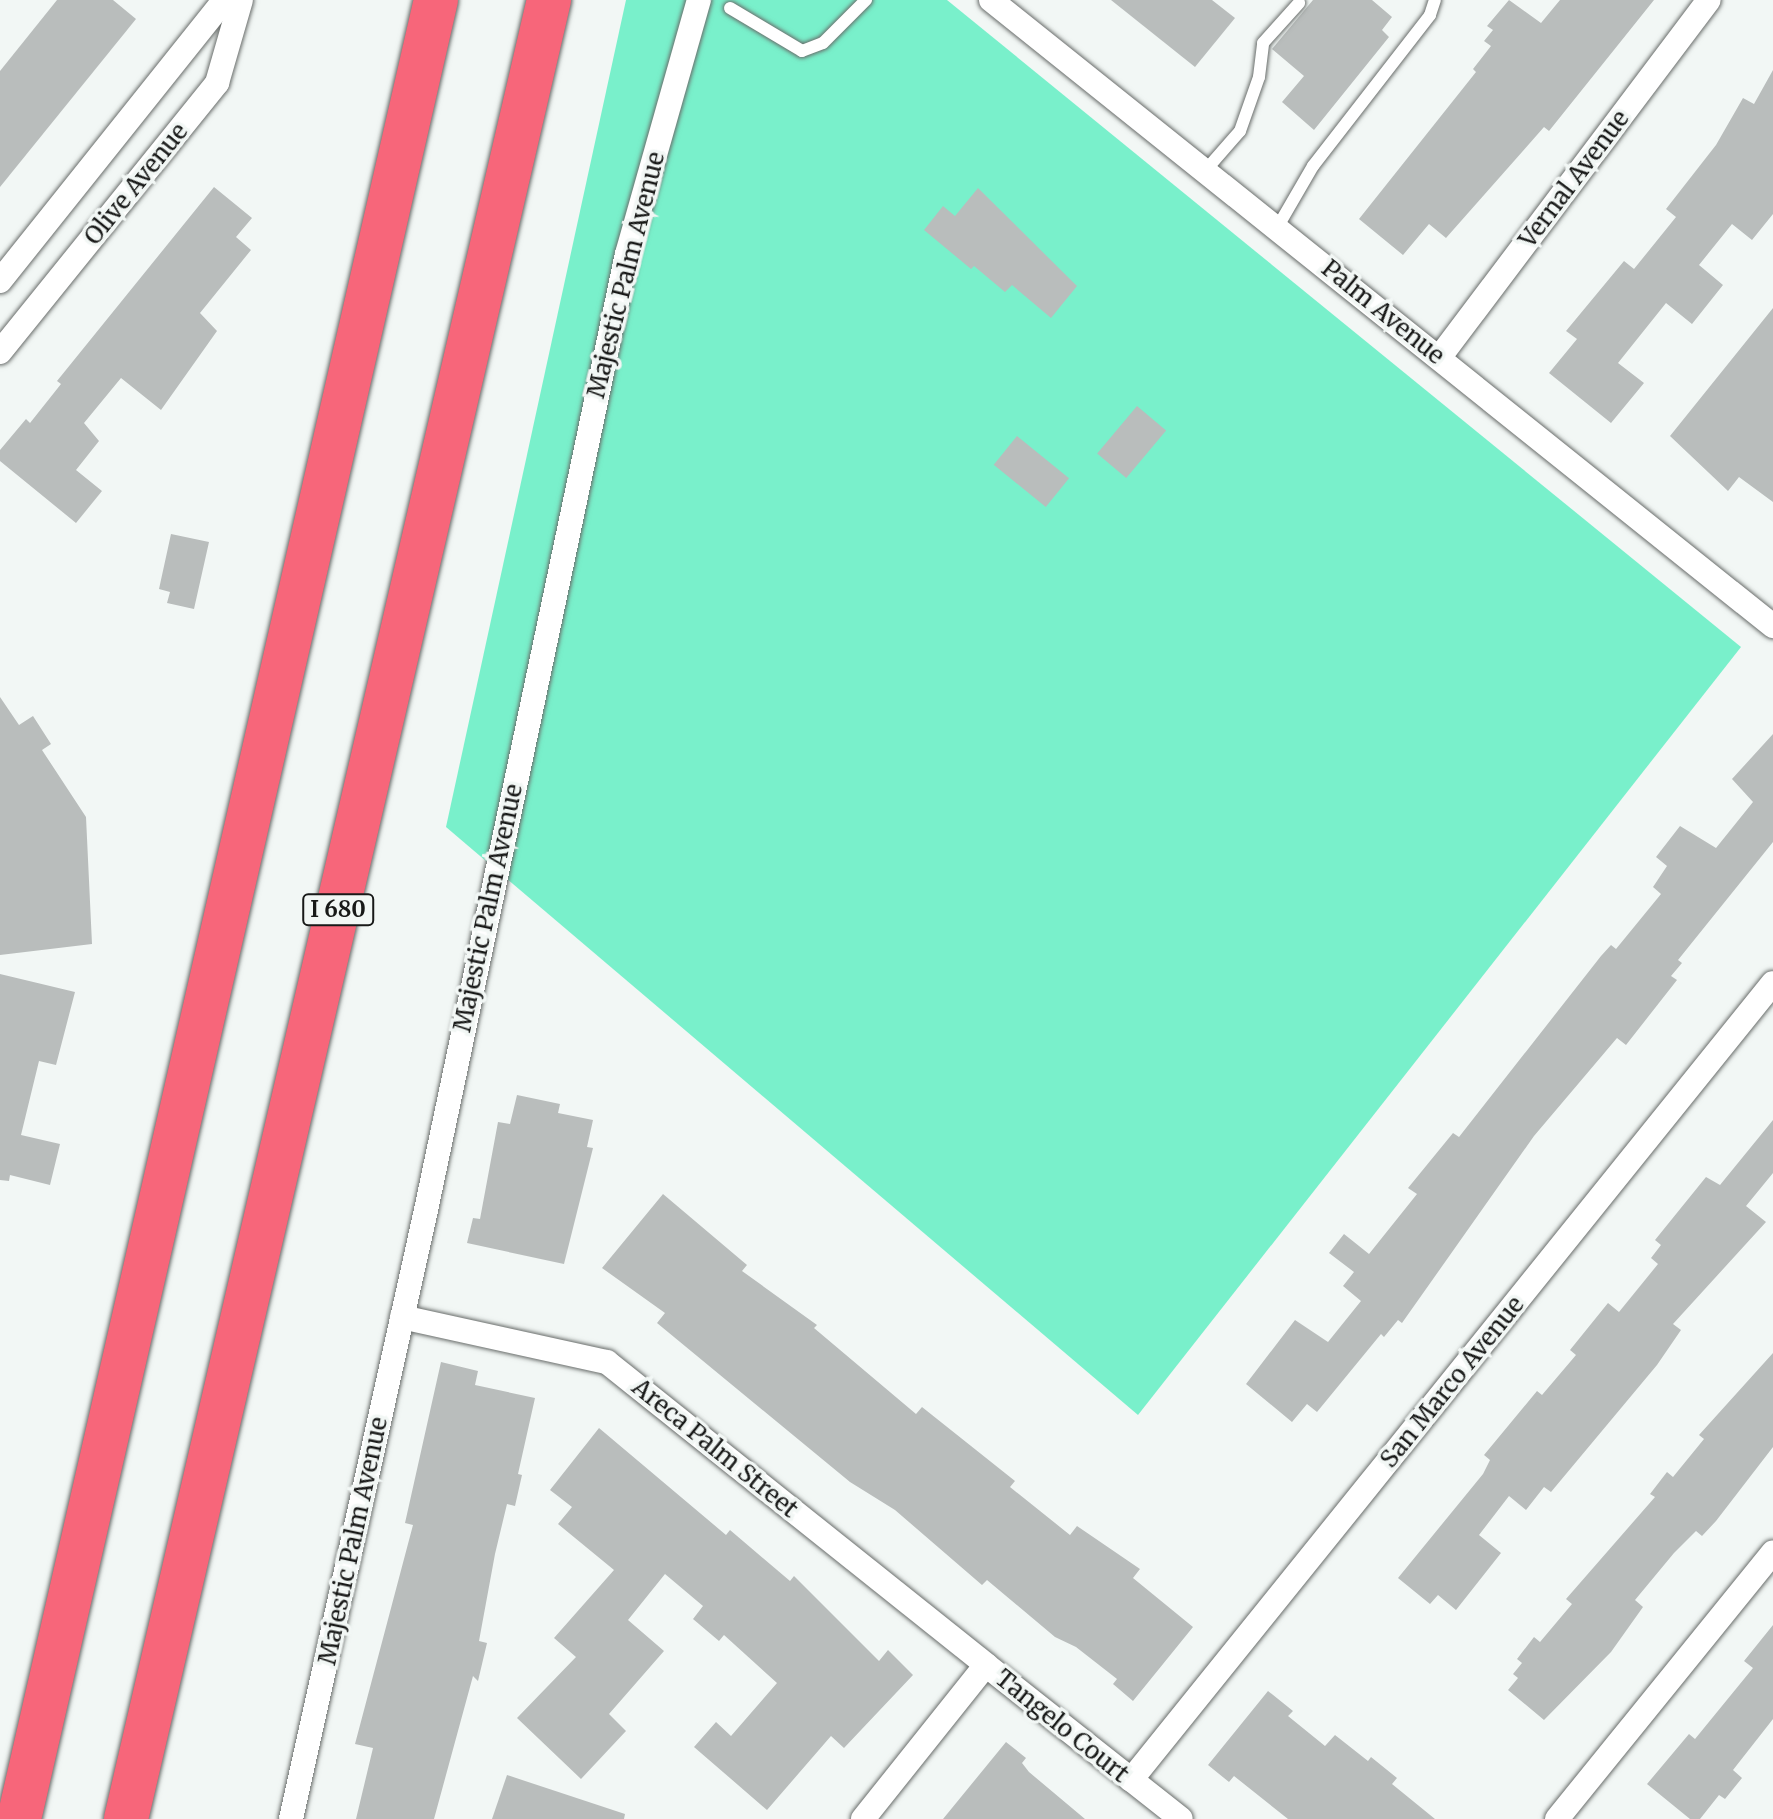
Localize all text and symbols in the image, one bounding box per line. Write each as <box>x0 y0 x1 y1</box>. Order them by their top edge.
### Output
street label: Vernal Avenue <box>1513 105 1635 253</box>
street label: Olive Avenue <box>78 118 194 250</box>
street label: Majestic Palm Avenue <box>581 149 671 401</box>
street label: Palm Avenue <box>1316 254 1450 370</box>
street label: Majestic Palm Avenue <box>448 782 528 1034</box>
road number: I 680 <box>302 892 374 928</box>
street label: San Marco Avenue <box>1374 1291 1530 1473</box>
street label: Areca Palm Street <box>626 1372 804 1524</box>
street label: Majestic Palm Avenue <box>313 1415 393 1667</box>
street label: Tangelo Court <box>990 1664 1134 1788</box>

